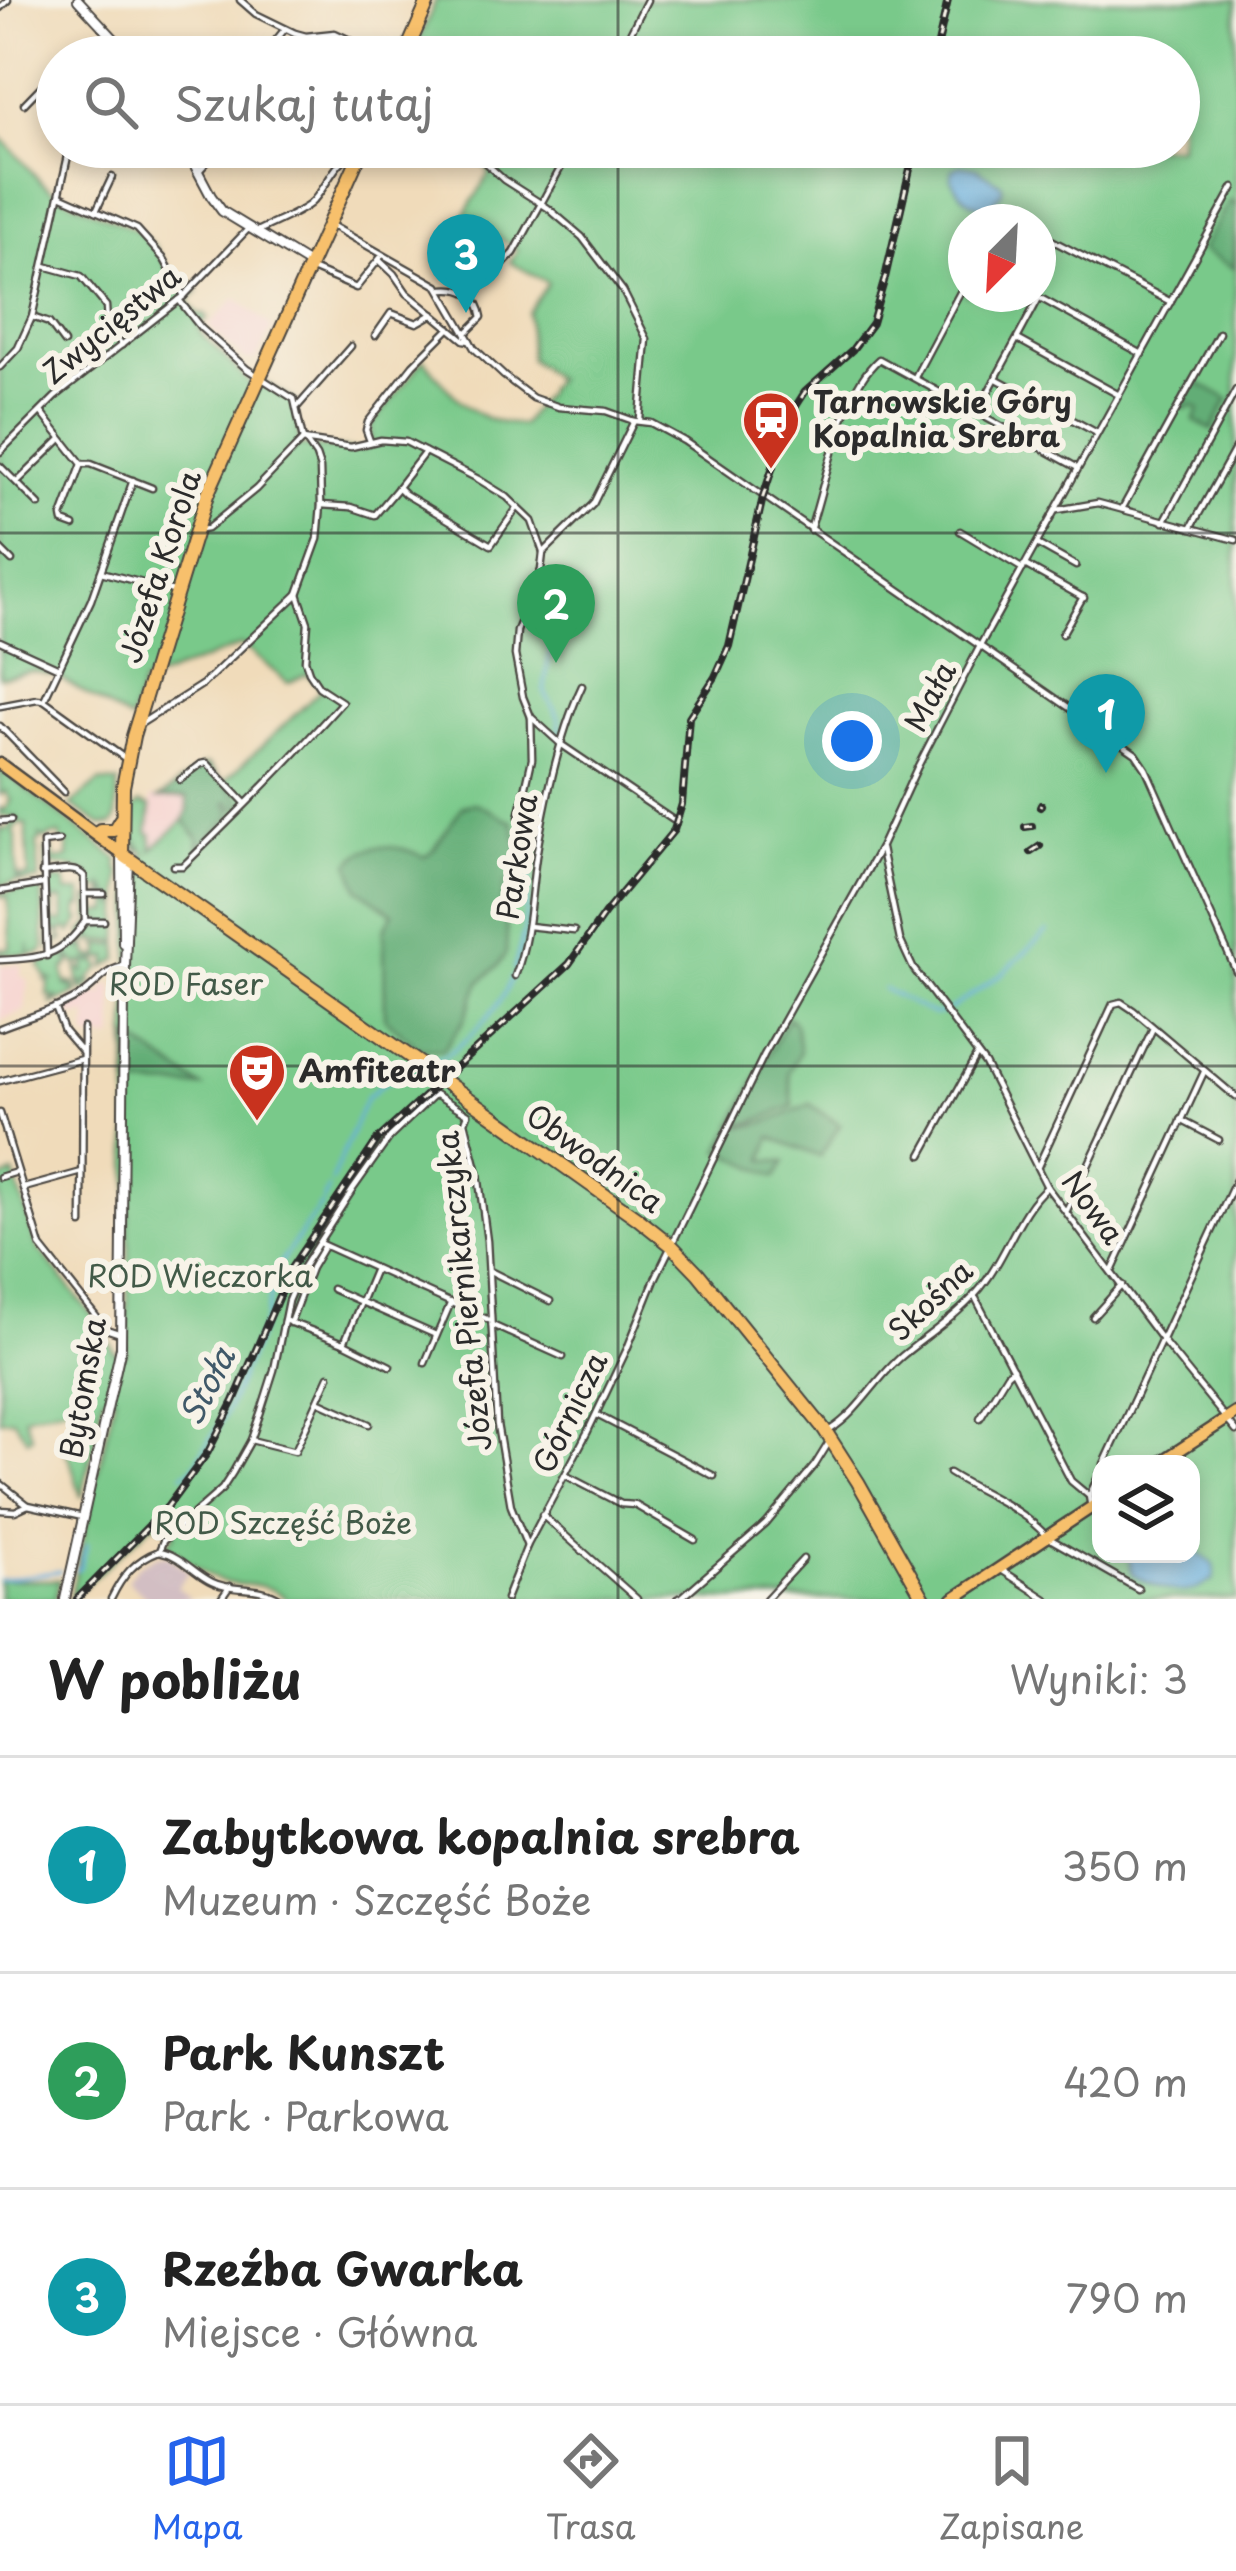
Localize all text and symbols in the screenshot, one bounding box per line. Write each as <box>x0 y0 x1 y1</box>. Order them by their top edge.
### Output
search box <box>36 36 1200 168</box>
text: Szukaj tutaj <box>174 68 434 136</box>
icon: search <box>78 69 144 135</box>
north arrow <box>948 204 1056 312</box>
pin: 3 <box>427 214 505 313</box>
street label: Zwycięstwa <box>31 253 190 393</box>
place label: Tarnowskie Góry Kopalnia Srebra <box>813 378 1071 457</box>
station icon: Tarnowskie Góry Kopalnia Srebra <box>740 389 802 471</box>
street label: Józefa Korola <box>106 464 211 668</box>
pin: 2 <box>517 564 595 663</box>
street label: Mała <box>892 653 966 739</box>
pin: 1 <box>1067 674 1145 773</box>
your location <box>822 711 882 771</box>
street label: Parkowa <box>483 790 548 923</box>
park label: ROD Faser <box>109 960 263 1005</box>
theatre icon: Amfiteatr <box>226 1041 288 1123</box>
place label: Amfiteatr <box>299 1047 456 1092</box>
street label: Obwodnica <box>518 1092 673 1222</box>
street label: Józefa Piernikarczyka <box>423 1129 502 1453</box>
street label: Nowa <box>1052 1160 1136 1253</box>
street label: Skośna <box>877 1248 982 1350</box>
park label: ROD Wieczorka <box>87 1252 313 1297</box>
street label: Bytomska <box>47 1313 116 1462</box>
water label: Stoła <box>164 1336 247 1433</box>
street label: Górnicza <box>520 1343 618 1480</box>
map controls <box>1092 1455 1200 1563</box>
button: layers <box>1092 1455 1200 1563</box>
park label: ROD Szczęść Boże <box>154 1499 412 1544</box>
text: W pobliżu <box>48 1639 302 1716</box>
text: Wyniki: 3 <box>1009 1648 1188 1707</box>
text: Zabytkowa kopalnia srebra <box>162 1801 800 1869</box>
text: 1 <box>78 1835 96 1894</box>
text: 350 m <box>1061 1835 1188 1894</box>
text: Muzeum · Szczęść Boże <box>162 1869 591 1928</box>
text: Park Kunszt <box>162 2017 445 2085</box>
text: 2 <box>73 2051 101 2110</box>
text: 420 m <box>1063 2051 1188 2110</box>
text: Park · Parkowa <box>162 2085 449 2144</box>
text: Rzeźba Gwarka <box>162 2233 523 2301</box>
text: 3 <box>74 2267 100 2326</box>
text: 790 m <box>1066 2267 1188 2326</box>
text: Miejsce · Główna <box>162 2301 477 2360</box>
tab: Mapa <box>152 2428 242 2550</box>
tab: Trasa <box>546 2428 636 2550</box>
tab: Zapisane <box>939 2428 1084 2550</box>

